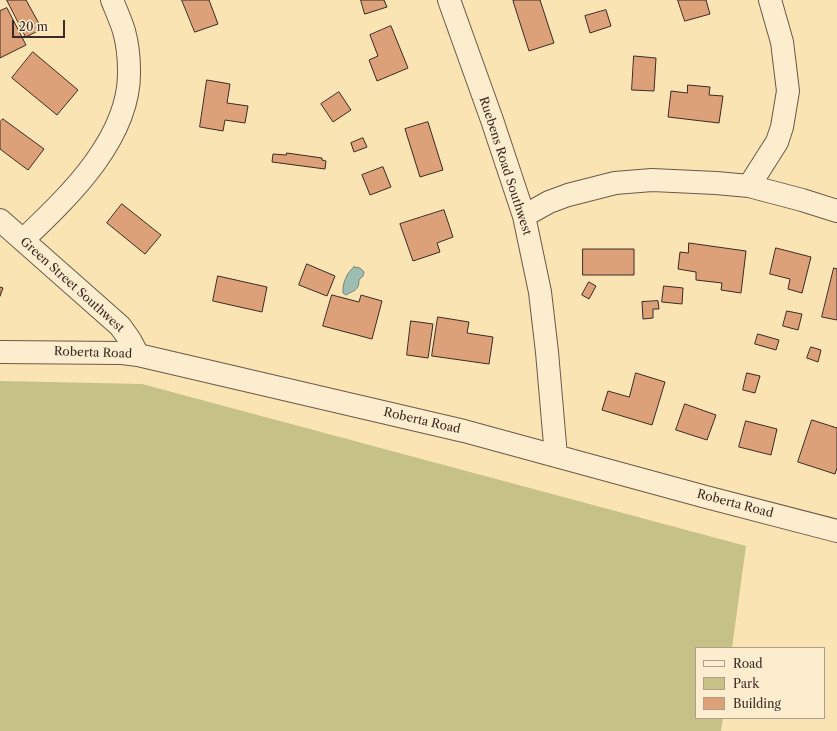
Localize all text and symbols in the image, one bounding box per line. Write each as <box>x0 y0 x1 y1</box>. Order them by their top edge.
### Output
scale bar <box>14 12 67 38</box>
text: 20 m <box>19 19 48 34</box>
street label: Ruebens Road Southwest <box>476 95 534 237</box>
street label: Green Street Southwest <box>17 234 127 336</box>
street label: Roberta Road <box>54 344 132 362</box>
street label: Roberta Road <box>382 405 462 437</box>
street label: Roberta Road <box>695 487 775 521</box>
legend <box>695 647 825 719</box>
text: Road <box>733 656 763 671</box>
text: Park <box>733 676 759 691</box>
text: Building <box>733 696 781 711</box>

